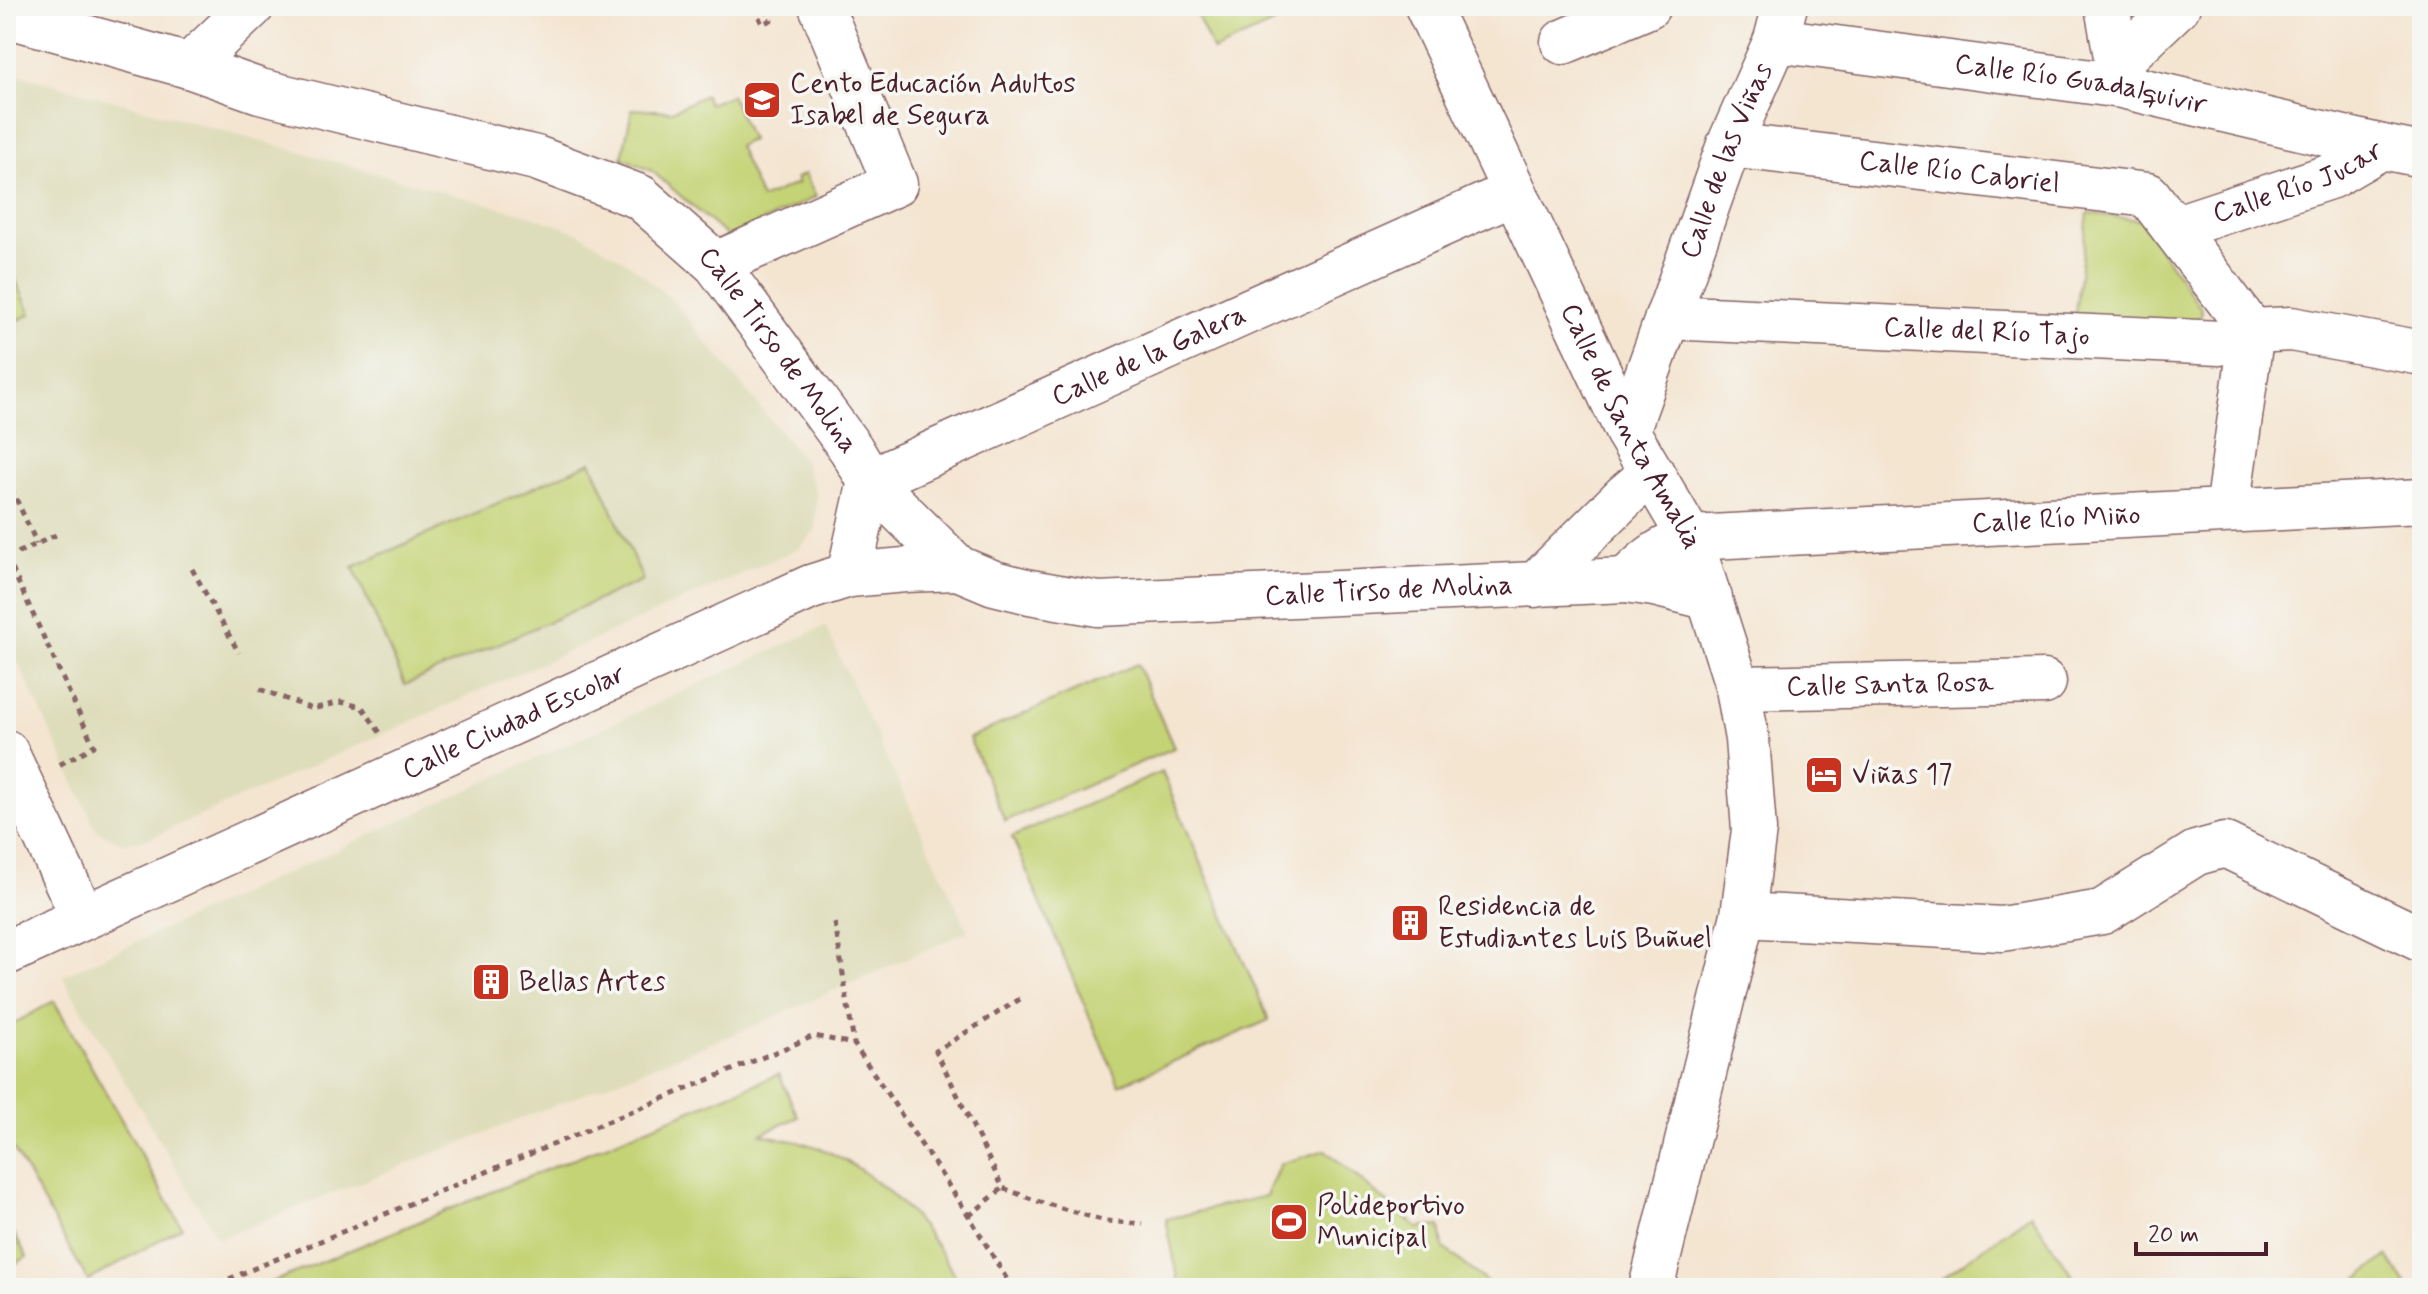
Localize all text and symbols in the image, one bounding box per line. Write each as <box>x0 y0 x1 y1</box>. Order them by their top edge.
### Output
street label: Calle Río Guadalquivir <box>1952 45 2211 124</box>
street label: Calle de las Viñas <box>1671 57 1782 264</box>
place label: Cento Educación Adultos Isabel de Segura <box>790 66 1076 135</box>
school or university icon: Cento Educación Adultos Isabel de Segura <box>741 79 783 121</box>
street label: Calle Río Jucar <box>2208 132 2390 232</box>
street label: Calle Río Cabriel <box>1857 142 2062 203</box>
street label: Calle Tirso de Molina <box>690 238 867 461</box>
street label: Calle de la Galera <box>1046 296 1252 416</box>
street label: Calle de Santa Amalia <box>1551 298 1711 554</box>
street label: Calle del Río Tajo <box>1883 309 2091 355</box>
street label: Calle Río Miño <box>1971 497 2142 542</box>
street label: Calle Tirso de Molina <box>1264 567 1514 615</box>
street label: Calle Ciudad Escolar <box>396 655 631 789</box>
street label: Calle Santa Rosa <box>1786 664 1994 706</box>
hotel icon: Viñas 17 <box>1803 754 1845 796</box>
place label: Viñas 17 <box>1852 757 1952 794</box>
place label: Residencia de Estudiantes Luis Buñuel <box>1438 889 1712 958</box>
building icon: Residencia de Estudiantes Luis Buñuel <box>1389 902 1431 944</box>
building icon: Bellas Artes <box>470 961 512 1003</box>
place label: Bellas Artes <box>519 964 666 1001</box>
place label: Polideportivo Municipal <box>1317 1188 1465 1257</box>
sports icon: Polideportivo Municipal <box>1268 1201 1310 1243</box>
scale bar <box>2136 1206 2266 1256</box>
text: 20 m <box>2148 1220 2199 1251</box>

